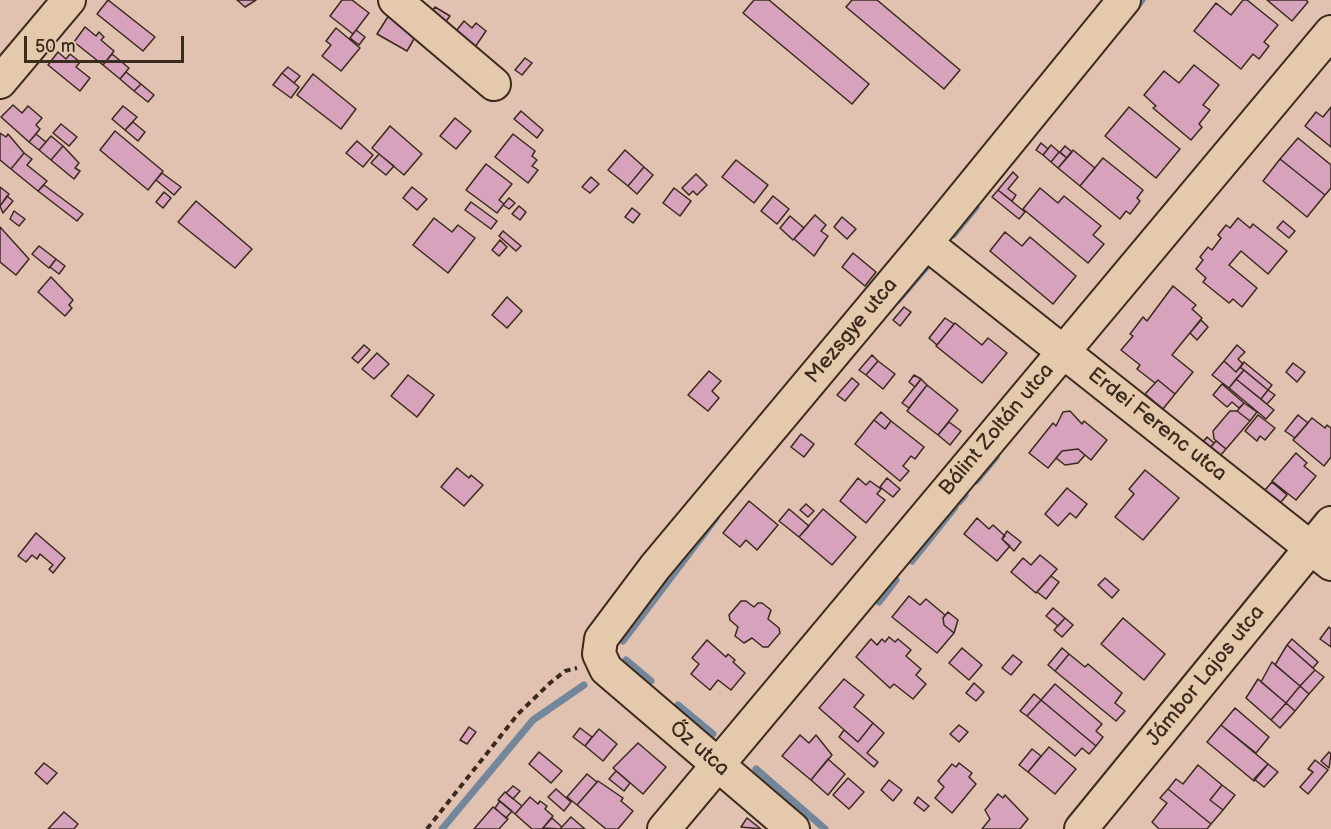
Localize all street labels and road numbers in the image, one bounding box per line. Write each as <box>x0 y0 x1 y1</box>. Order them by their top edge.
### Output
street label: Mezsgye utca <box>801 273 903 389</box>
street label: Bálint Zoltán utca <box>934 359 1060 501</box>
street label: Erdei Ferenc utca <box>1083 363 1231 487</box>
street label: Jámbor Lajos utca <box>1141 601 1271 751</box>
street label: Őz utca <box>664 716 734 782</box>

